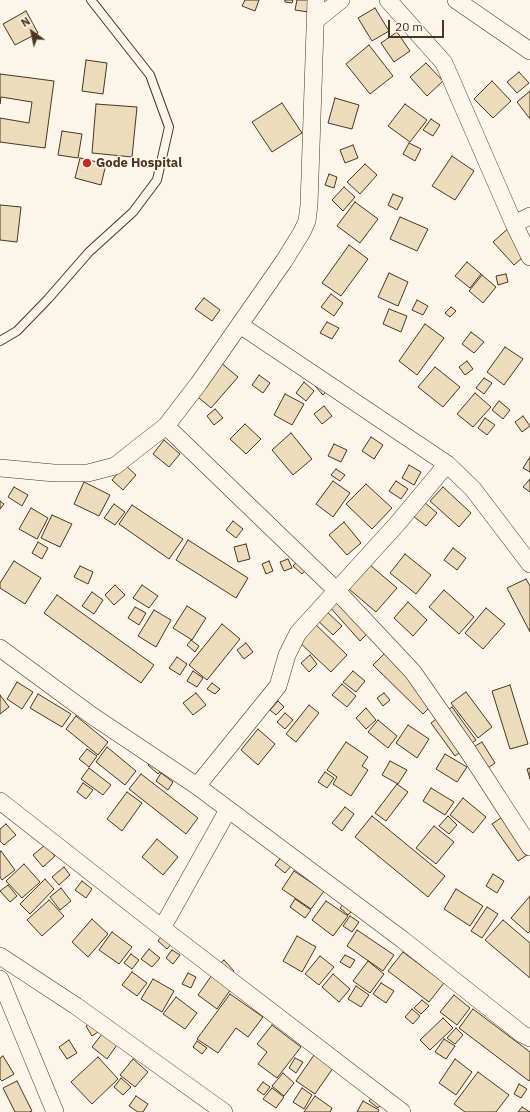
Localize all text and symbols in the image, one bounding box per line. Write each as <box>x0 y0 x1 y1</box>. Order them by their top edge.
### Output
north arrow <box>12 12 52 52</box>
scale bar <box>390 12 446 38</box>
text: N <box>18 14 33 30</box>
text: 20 m <box>395 19 423 34</box>
place label: Gode Hospital <box>96 155 182 171</box>
marker: Gode Hospital <box>81 157 93 169</box>

